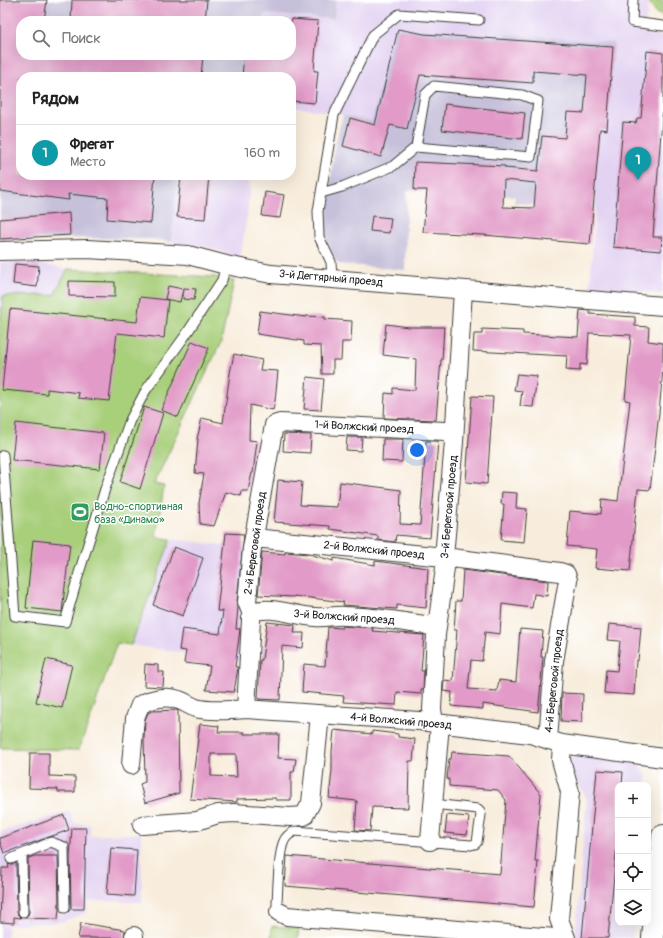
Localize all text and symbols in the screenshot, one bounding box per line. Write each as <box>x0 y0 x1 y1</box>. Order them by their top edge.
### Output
search box <box>16 16 296 60</box>
icon: search <box>30 27 52 49</box>
text: Поиск <box>62 29 101 48</box>
text: Рядом <box>32 88 79 109</box>
text: Фрегат <box>70 135 114 154</box>
text: 1 <box>42 145 48 161</box>
text: 160 m <box>244 145 280 161</box>
pin: 1 <box>625 147 651 180</box>
text: Место <box>70 154 106 170</box>
street label: 3-й Дегтярный проезд <box>278 267 384 289</box>
street label: 1-й Волжский проезд <box>314 418 414 436</box>
your location <box>407 440 427 460</box>
street label: 3-й Береговой проезд <box>438 454 460 559</box>
street label: 2-й Береговой проезд <box>241 490 269 595</box>
place label: Водно-спортивная база «Динамо» <box>94 500 183 526</box>
sports icon: Водно-спортивная база «Динамо» <box>69 501 91 523</box>
street label: 2-й Волжский проезд <box>323 538 425 562</box>
street label: 3-й Волжский проезд <box>293 607 395 627</box>
street label: 4-й Береговой проезд <box>542 628 566 733</box>
street label: 4-й Волжский проезд <box>350 710 453 732</box>
map controls <box>615 782 651 926</box>
button: + <box>615 782 651 818</box>
button: − <box>615 818 651 854</box>
button: locate <box>615 854 651 890</box>
button: layers <box>615 890 651 926</box>

